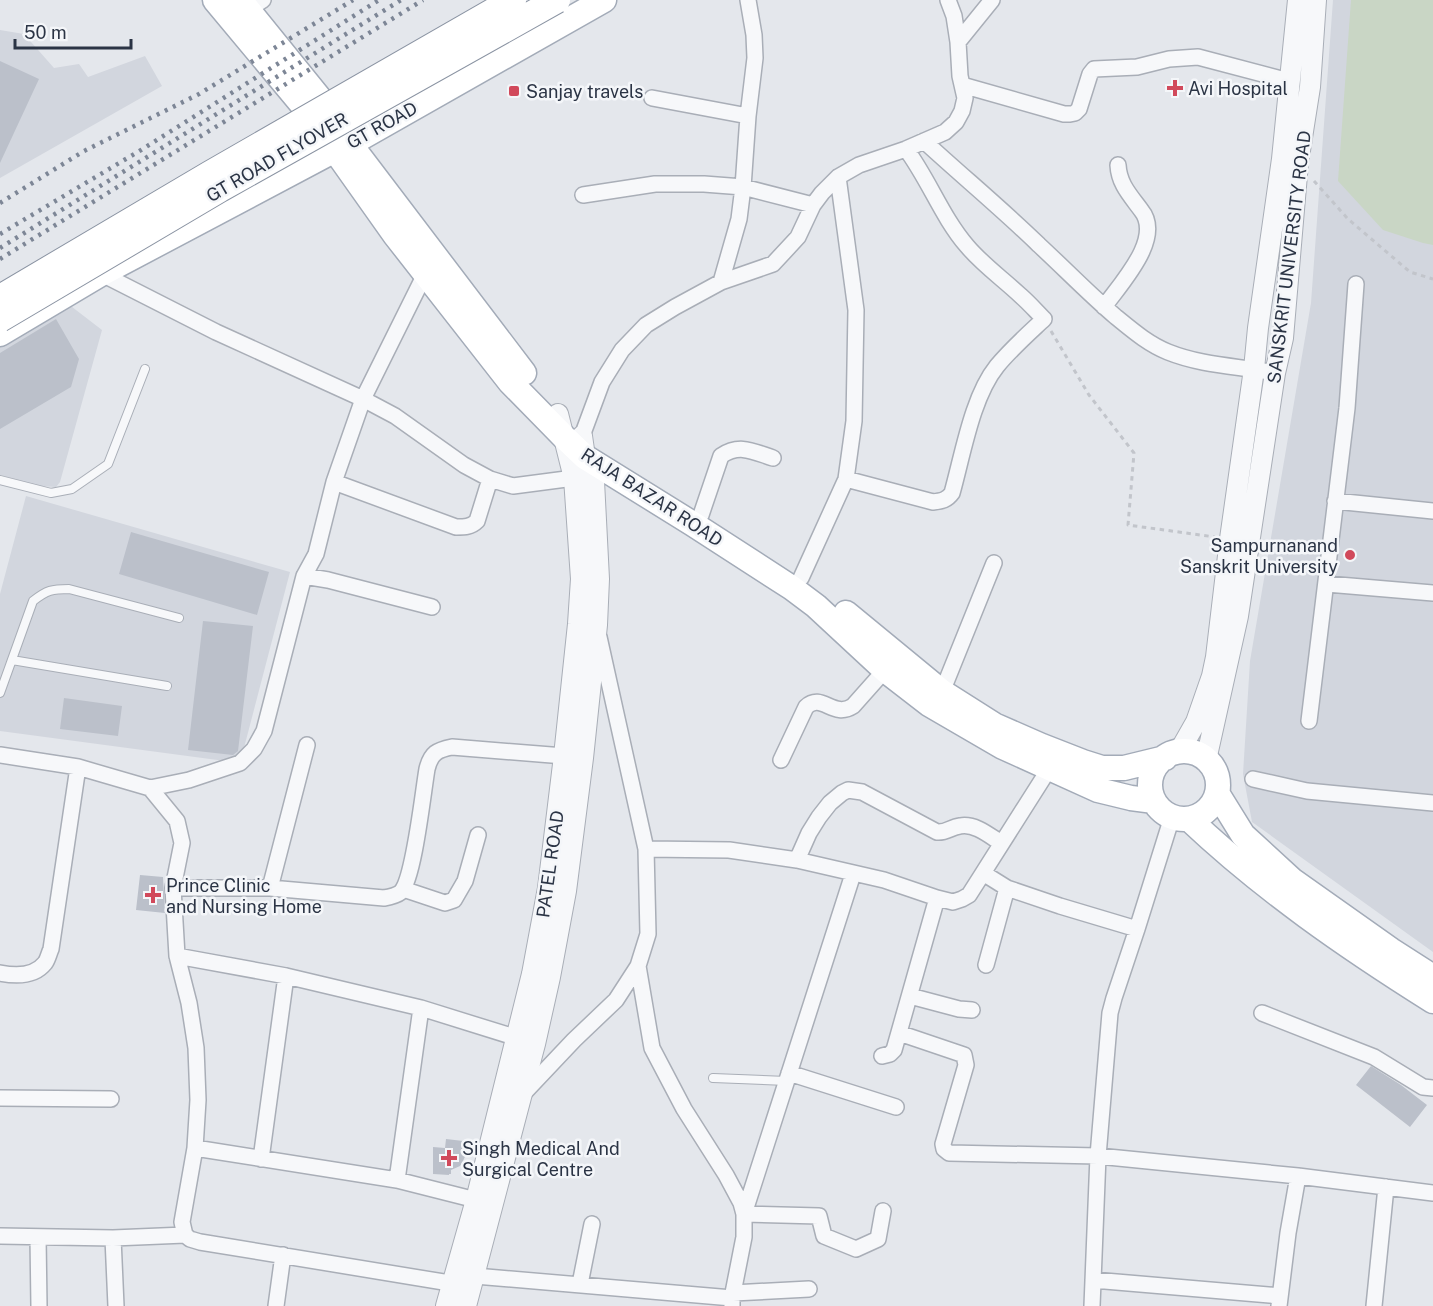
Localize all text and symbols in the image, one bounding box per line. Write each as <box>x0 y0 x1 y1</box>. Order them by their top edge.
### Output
scale bar <box>15 12 130 50</box>
text: 50 m <box>24 22 67 43</box>
place label: Avi Hospital <box>1188 78 1288 99</box>
marker: Avi Hospital <box>1166 79 1184 97</box>
place label: Sanjay travels <box>526 81 643 102</box>
marker: Sanjay travels <box>507 84 521 98</box>
street label: GT ROAD <box>343 97 421 153</box>
street label: GT ROAD FLYOVER <box>202 108 352 206</box>
street label: SANSKRIT UNIVERSITY ROAD <box>1263 129 1315 385</box>
street label: RAJA BAZAR ROAD <box>577 443 727 551</box>
place label: Sampurnanand Sanskrit University <box>1180 535 1338 577</box>
marker: Sampurnanand Sanskrit University <box>1343 548 1357 562</box>
street label: PATEL ROAD <box>532 809 568 919</box>
place label: Prince Clinic and Nursing Home <box>166 875 322 917</box>
marker: Prince Clinic and Nursing Home <box>144 886 162 904</box>
place label: Singh Medical And Surgical Centre <box>462 1138 620 1180</box>
marker: Singh Medical And Surgical Centre <box>440 1149 458 1167</box>

